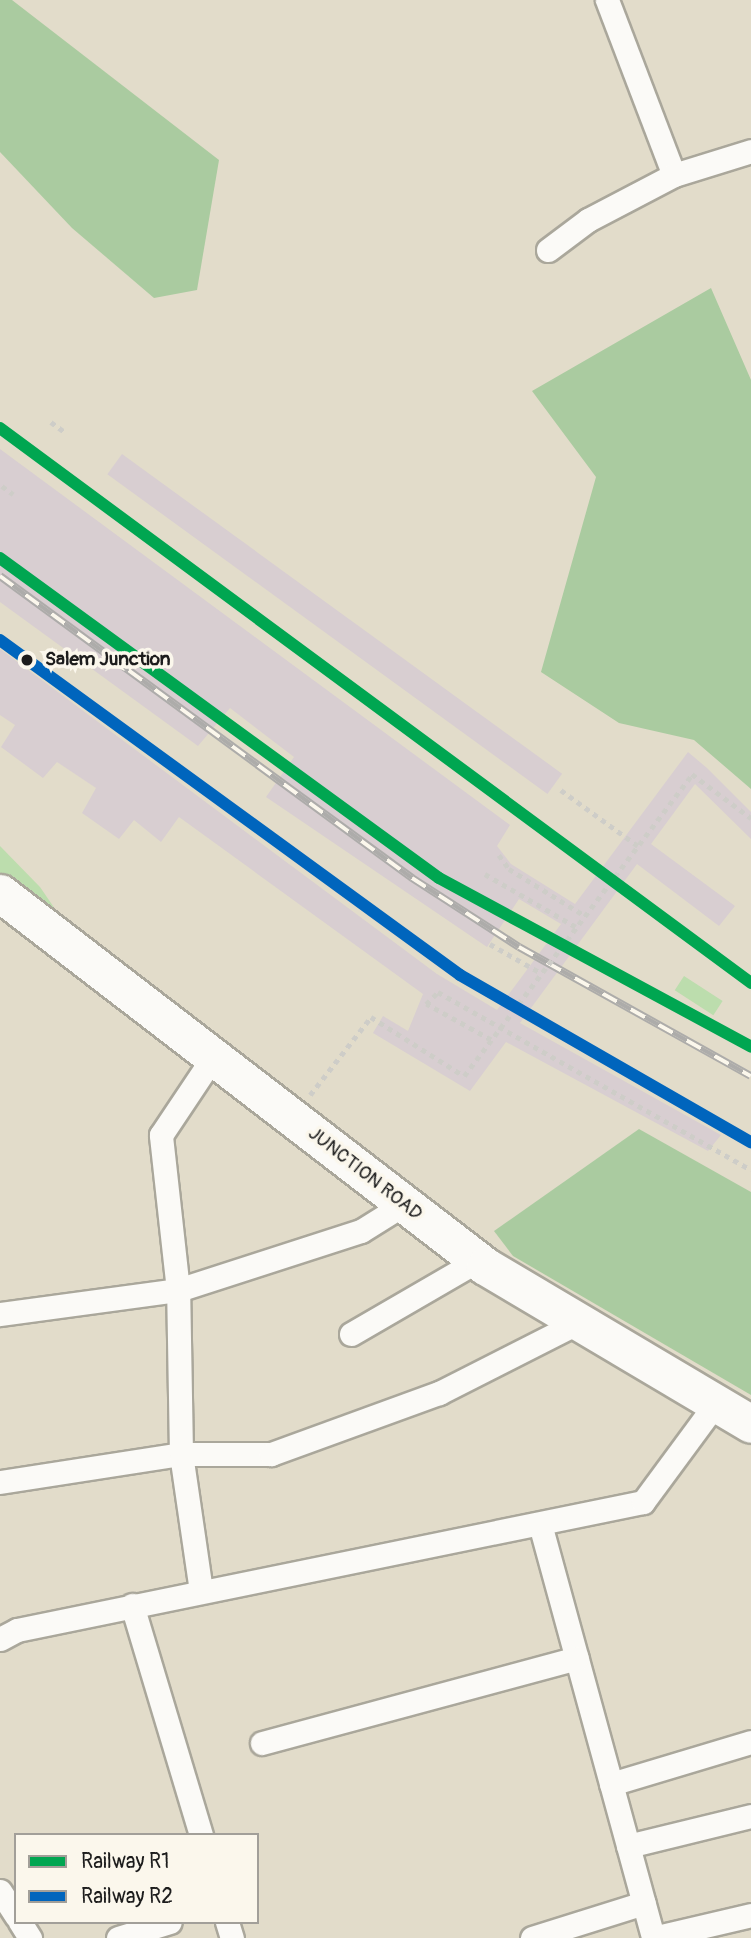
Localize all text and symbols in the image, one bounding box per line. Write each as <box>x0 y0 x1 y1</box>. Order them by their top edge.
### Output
marker: Salem Junction <box>15 648 39 672</box>
place label: Salem Junction <box>45 649 170 671</box>
street label: JUNCTION ROAD <box>303 1122 427 1226</box>
legend <box>14 1833 259 1924</box>
text: Railway R1 <box>81 1848 170 1875</box>
text: Railway R2 <box>81 1883 173 1910</box>

